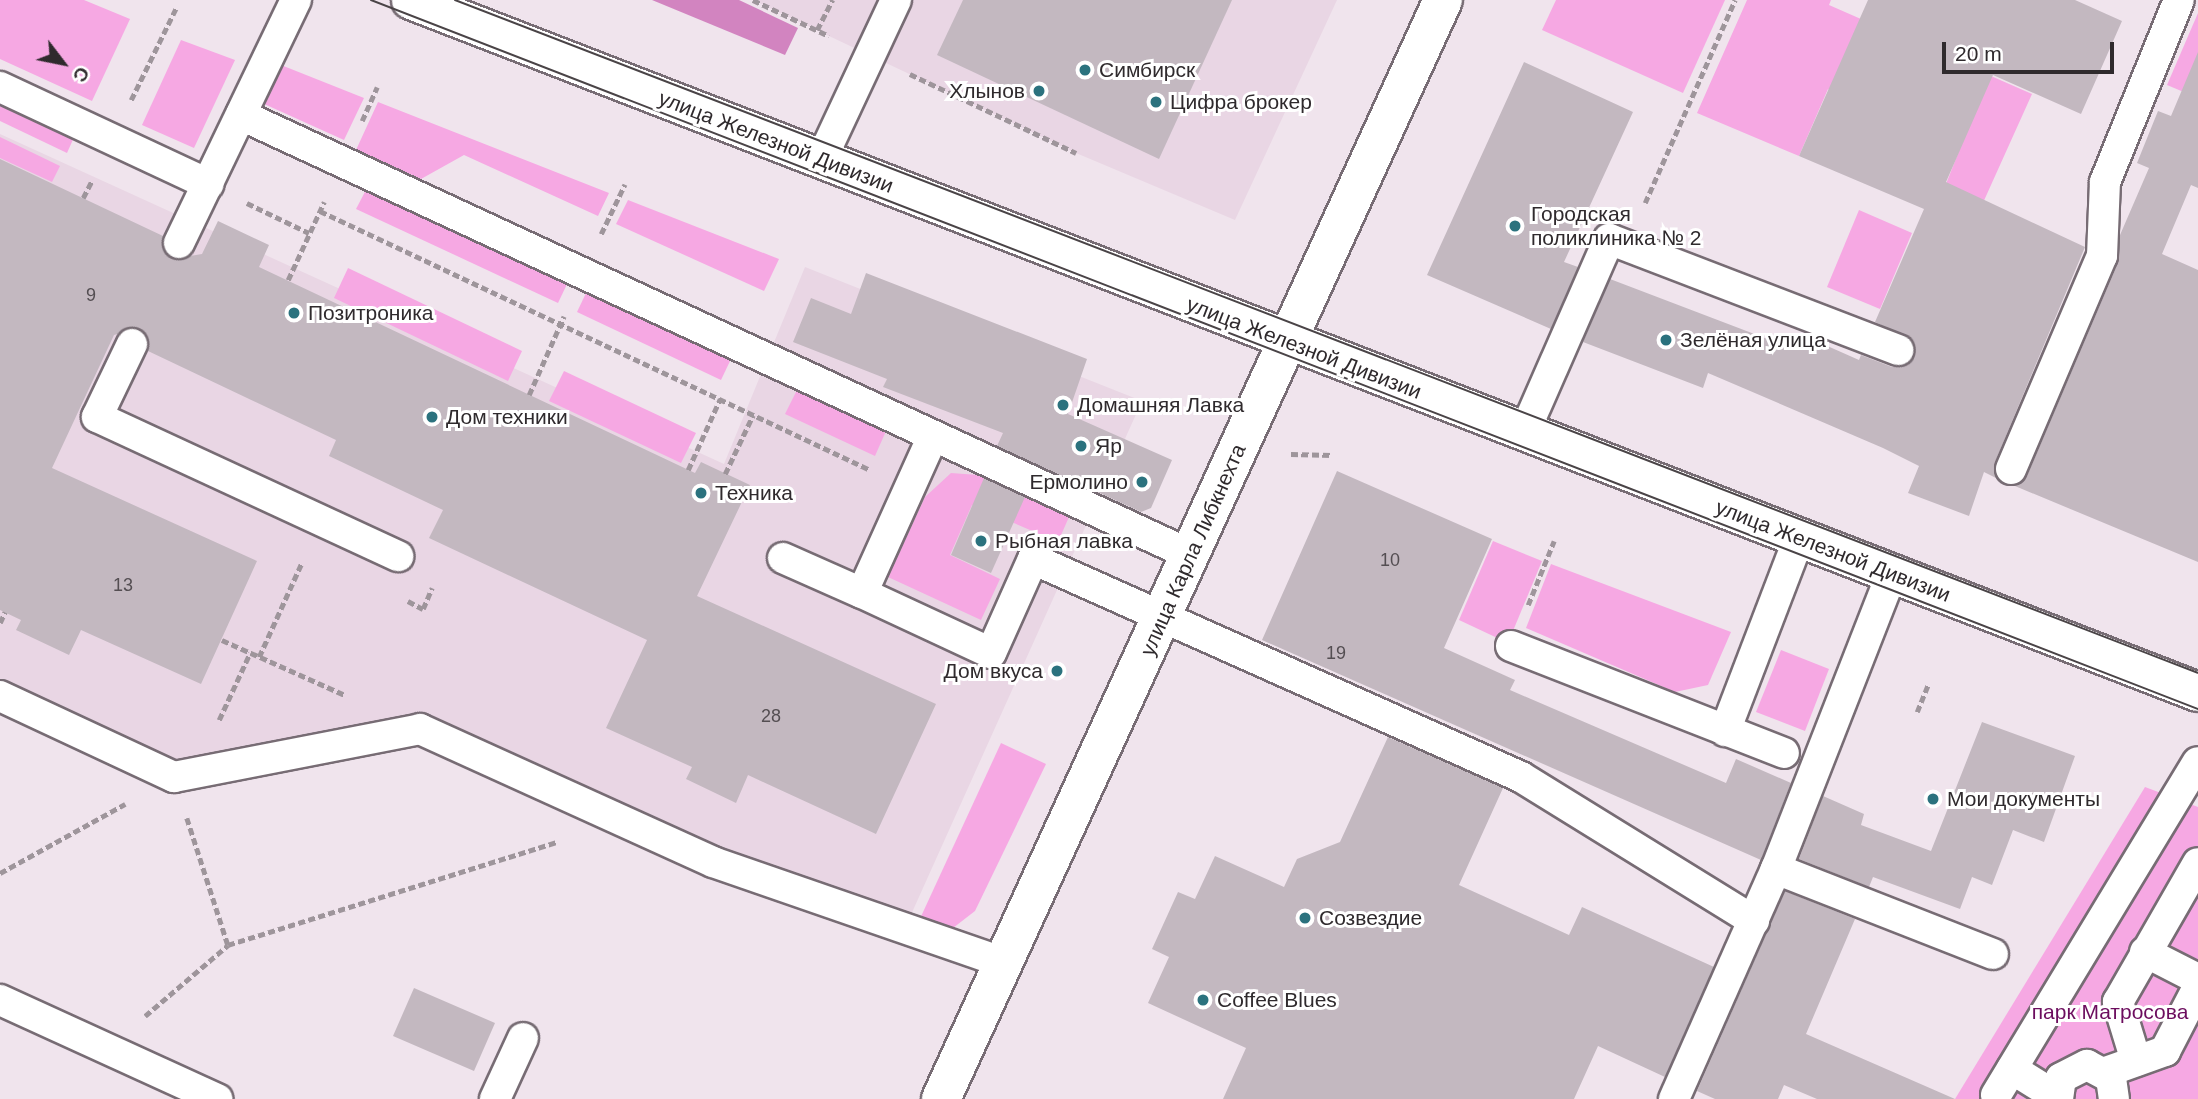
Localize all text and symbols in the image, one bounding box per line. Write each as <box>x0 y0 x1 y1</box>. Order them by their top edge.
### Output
north arrow <box>28 28 98 98</box>
scale bar <box>1946 28 2118 72</box>
text: 20 m <box>1955 42 2002 65</box>
place label: Симбирск <box>1099 57 1195 83</box>
marker: Симбирск <box>1077 62 1093 78</box>
text: С <box>69 63 94 86</box>
place label: Хлынов <box>949 78 1025 104</box>
marker: Хлынов <box>1031 83 1047 99</box>
street label: улица Железной Дивизии <box>655 86 897 198</box>
place label: Цифра брокер <box>1170 89 1312 115</box>
marker: Цифра брокер <box>1148 94 1164 110</box>
place label: Городская поликлиника № 2 <box>1531 201 1702 251</box>
marker: Городская поликлиника № 2 <box>1505 216 1525 236</box>
house number: 9 <box>86 284 96 306</box>
street label: улица Железной Дивизии <box>1183 292 1425 404</box>
place label: Позитроника <box>308 300 434 326</box>
marker: Позитроника <box>286 305 302 321</box>
place label: Зелёная улица <box>1680 327 1826 353</box>
marker: Зелёная улица <box>1658 332 1674 348</box>
place label: Домашняя Лавка <box>1077 392 1244 418</box>
marker: Домашняя Лавка <box>1055 397 1071 413</box>
place label: Дом техники <box>446 404 568 430</box>
marker: Дом техники <box>424 409 440 425</box>
place label: Яр <box>1095 433 1122 459</box>
marker: Яр <box>1073 438 1089 454</box>
street label: улица Карла Либкнехта <box>1135 440 1251 660</box>
place label: Ермолино <box>1029 469 1128 495</box>
marker: Ермолино <box>1134 474 1150 490</box>
place label: Техника <box>715 480 793 506</box>
marker: Техника <box>693 485 709 501</box>
street label: улица Железной Дивизии <box>1712 495 1954 607</box>
place label: Рыбная лавка <box>995 528 1133 554</box>
marker: Рыбная лавка <box>973 533 989 549</box>
house number: 10 <box>1380 549 1400 571</box>
house number: 13 <box>113 574 133 596</box>
house number: 19 <box>1326 642 1346 664</box>
place label: Дом вкуса <box>944 658 1043 684</box>
marker: Дом вкуса <box>1049 663 1065 679</box>
house number: 28 <box>761 705 781 727</box>
place label: Мои документы <box>1947 786 2100 812</box>
marker: Мои документы <box>1925 791 1941 807</box>
place label: Созвездие <box>1319 905 1422 931</box>
marker: Созвездие <box>1297 910 1313 926</box>
place label: Coffee Blues <box>1217 987 1337 1013</box>
marker: Coffee Blues <box>1195 992 1211 1008</box>
park label: парк Матросова <box>2032 999 2188 1025</box>

